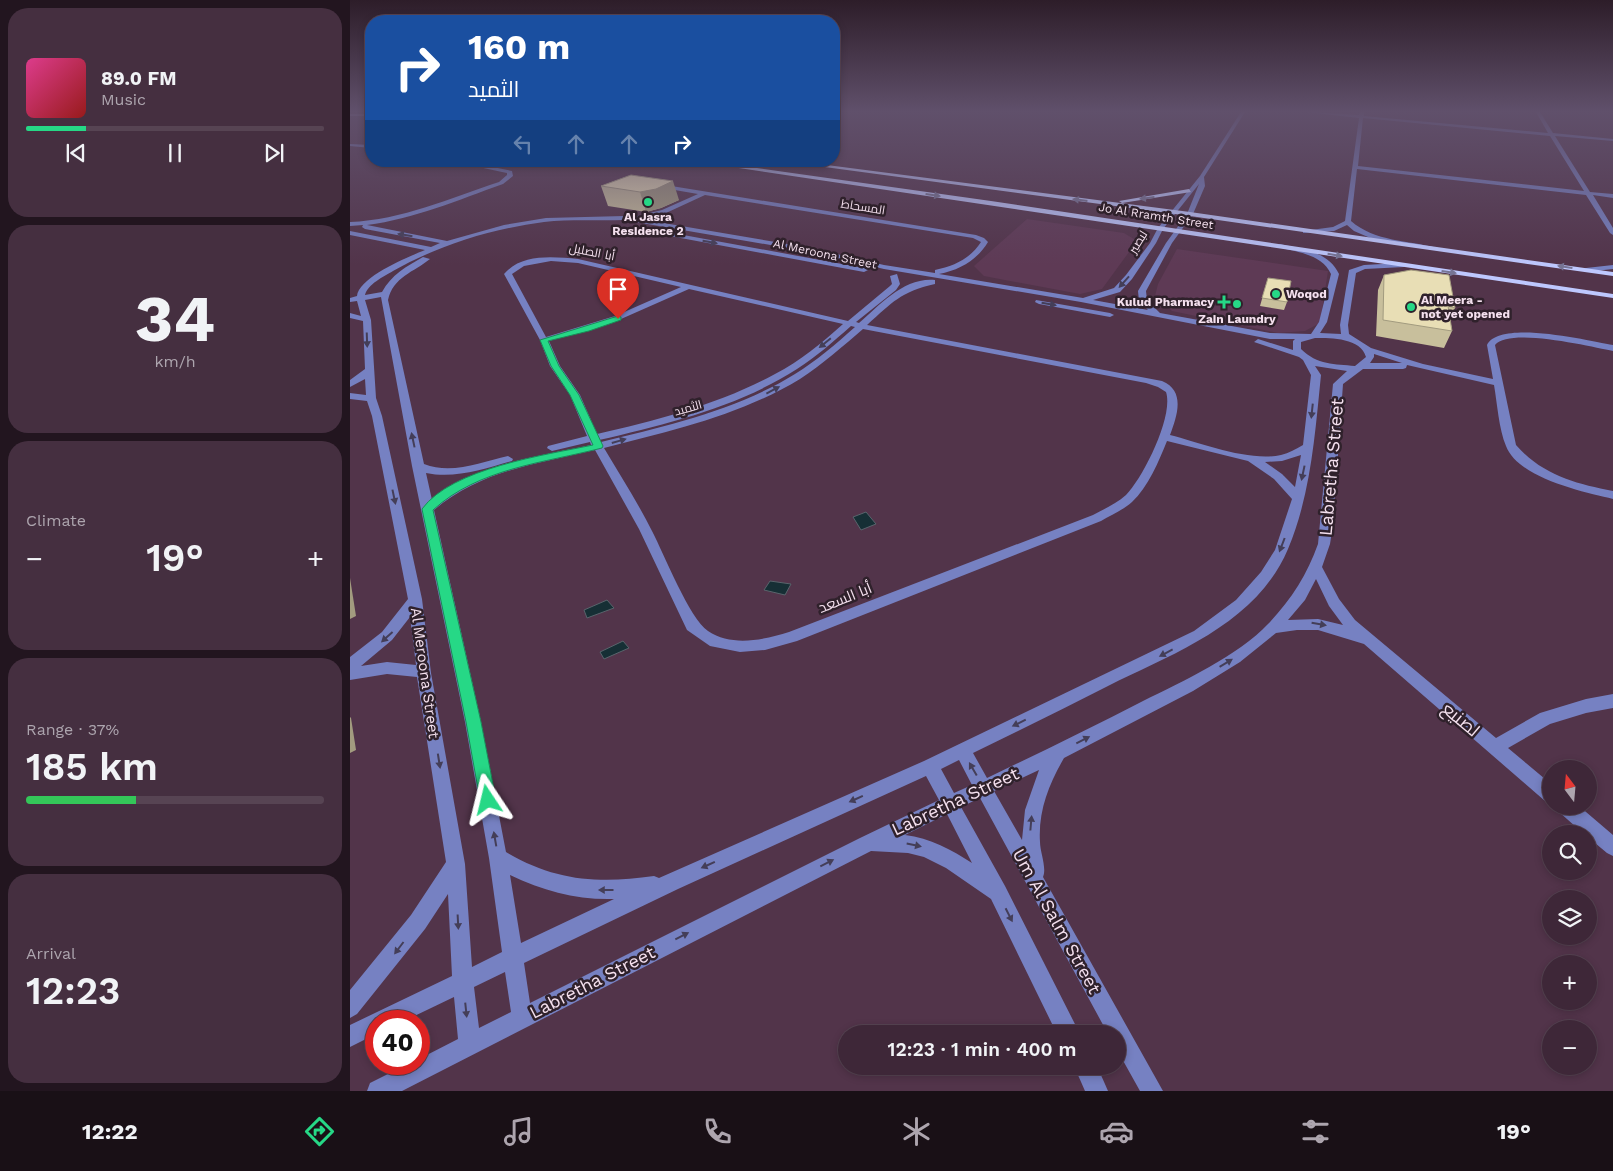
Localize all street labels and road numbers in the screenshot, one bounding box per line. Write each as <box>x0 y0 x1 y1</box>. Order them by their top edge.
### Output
street label: المسحاط <box>840 197 886 217</box>
street label: Jo Al Rramth Street <box>1098 200 1214 232</box>
street label: لبصير <box>1125 228 1150 257</box>
street label: Al Meroona Street <box>772 236 878 272</box>
street label: أبا الصليل <box>568 240 616 263</box>
street label: الثميد <box>673 397 703 419</box>
street label: Labretha Street <box>1315 397 1348 537</box>
street label: أبا السعد <box>815 578 874 617</box>
street label: Al Meroona Street <box>407 606 443 740</box>
street label: لصنيع <box>1437 697 1484 742</box>
street label: Labretha Street <box>888 762 1022 840</box>
street label: Um Al Salm Street <box>1008 845 1106 998</box>
street label: Labretha Street <box>526 941 659 1023</box>

